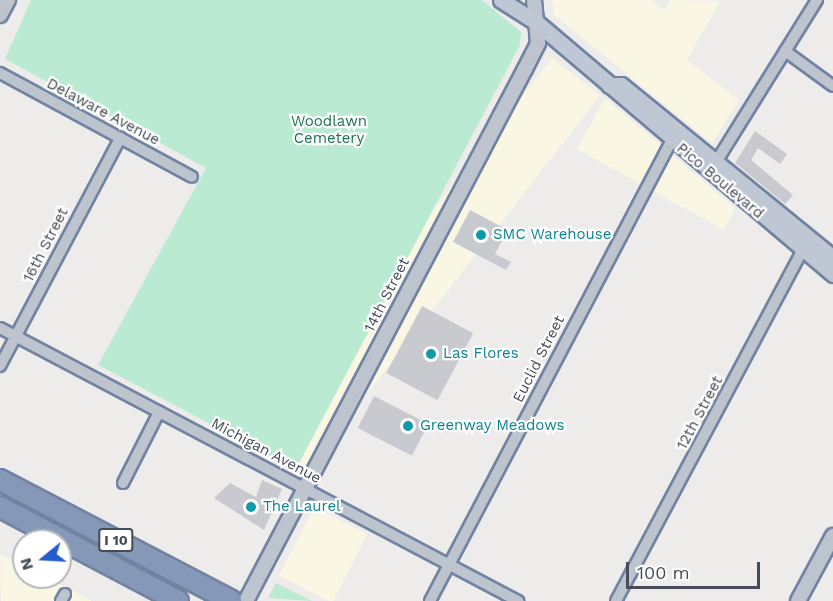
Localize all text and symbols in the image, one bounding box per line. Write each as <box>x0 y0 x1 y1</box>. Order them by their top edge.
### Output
street label: Delaware Avenue <box>43 74 163 150</box>
park label: Woodlawn Cemetery <box>291 112 367 147</box>
street label: Pico Boulevard <box>673 139 767 223</box>
street label: 16th Street <box>20 205 72 285</box>
place label: SMC Warehouse <box>493 226 612 244</box>
marker: SMC Warehouse <box>474 228 488 242</box>
street label: 14th Street <box>361 255 413 335</box>
street label: Euclid Street <box>509 312 569 406</box>
place label: Las Flores <box>443 345 519 363</box>
marker: Las Flores <box>424 347 438 361</box>
street label: 12th Street <box>673 373 727 453</box>
street label: Michigan Avenue <box>208 414 324 488</box>
place label: Greenway Meadows <box>420 417 565 435</box>
marker: Greenway Meadows <box>401 419 415 433</box>
place label: The Laurel <box>263 498 341 516</box>
marker: The Laurel <box>244 500 258 514</box>
north arrow <box>12 529 72 589</box>
road number: I 10 <box>98 529 134 551</box>
scale bar <box>629 550 762 588</box>
text: N <box>15 556 37 573</box>
text: 100 m <box>637 562 690 583</box>

